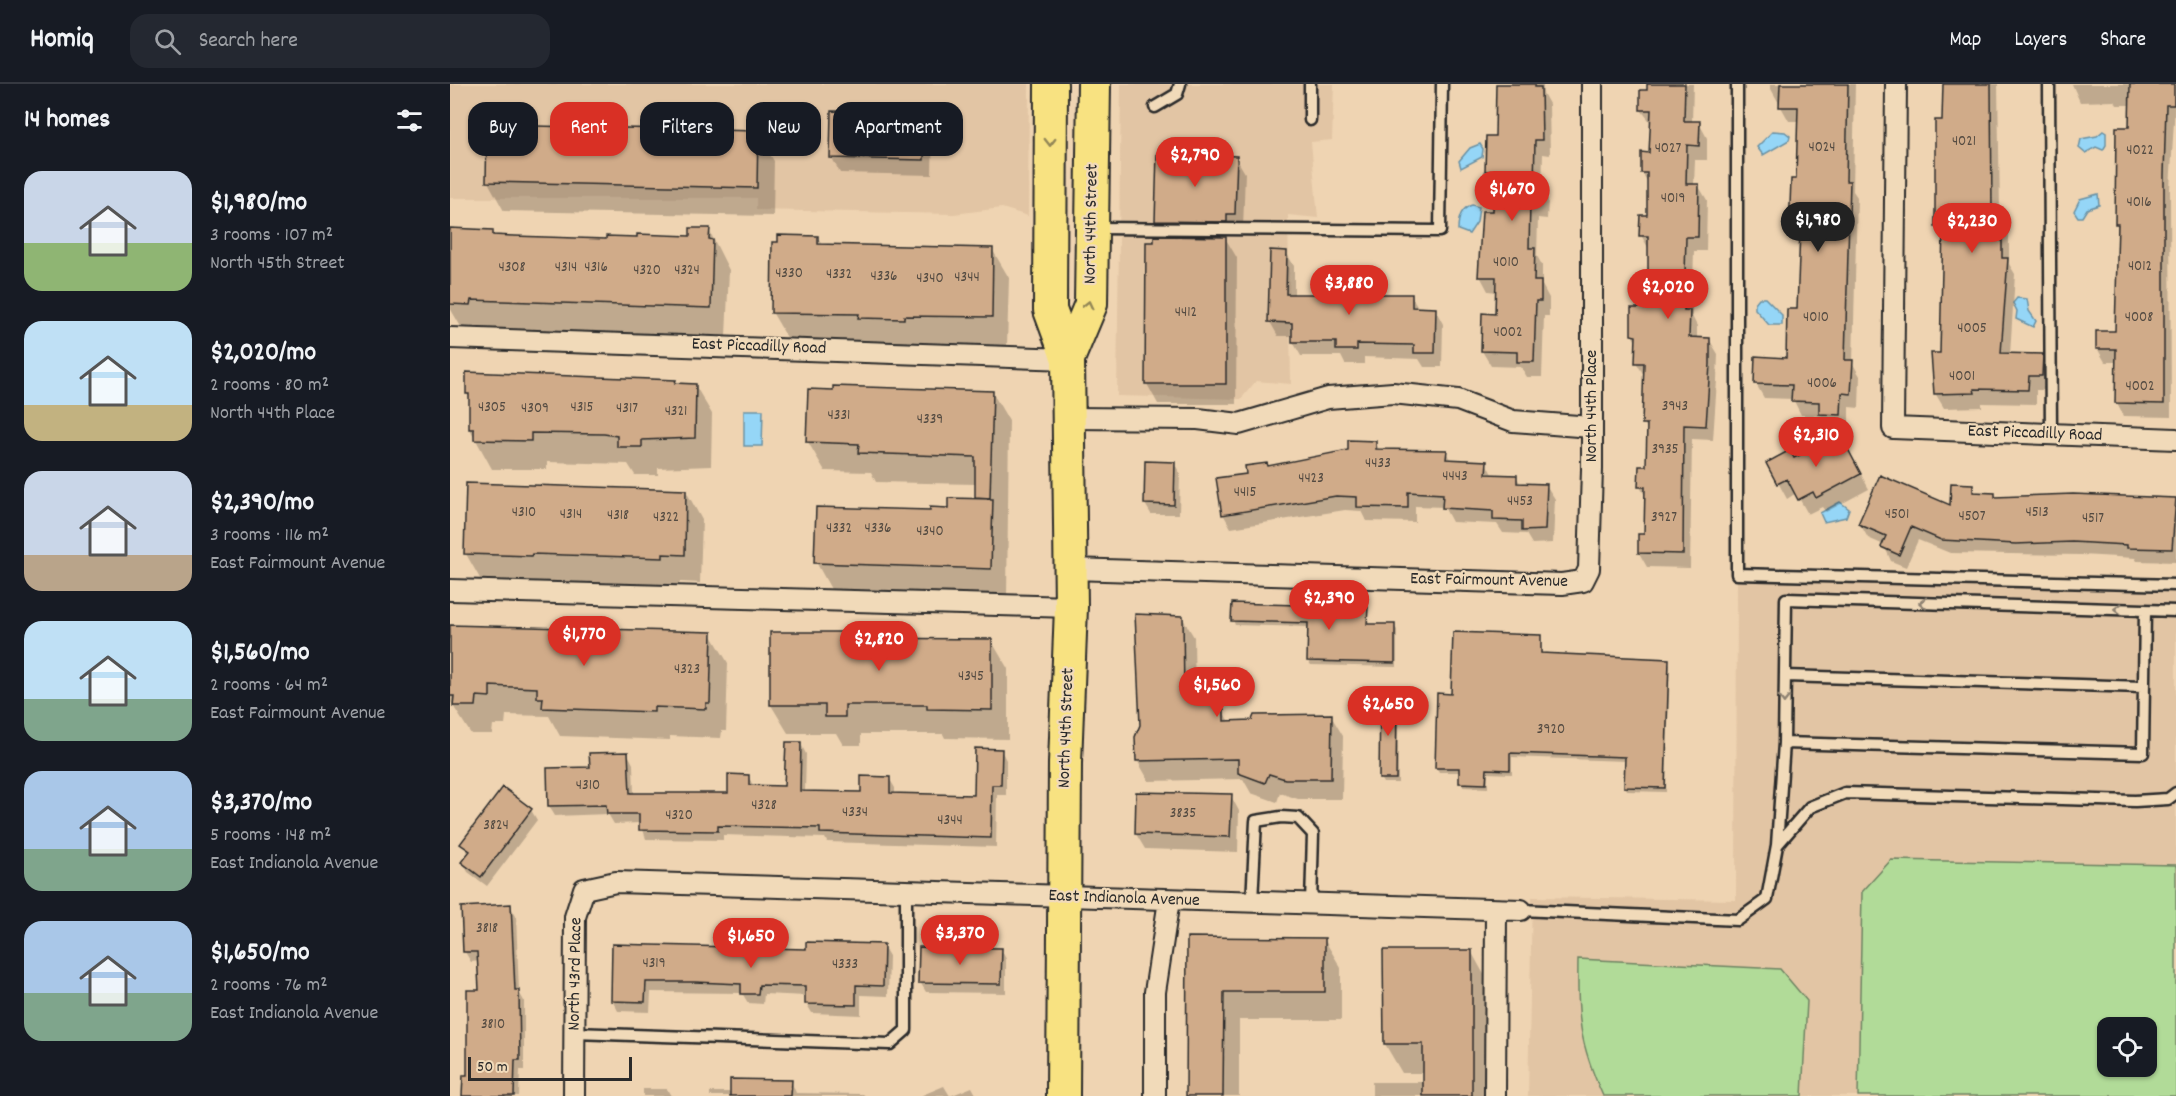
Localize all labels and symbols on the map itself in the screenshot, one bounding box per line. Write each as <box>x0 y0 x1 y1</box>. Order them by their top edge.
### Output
house number: 4021 <box>1952 131 1976 153</box>
pin: $2,790 <box>1146 137 1244 188</box>
house number: 4024 <box>1808 137 1836 159</box>
one-way arrow <box>1044 138 1056 147</box>
house number: 4027 <box>1655 138 1682 160</box>
house number: 4022 <box>2126 140 2154 162</box>
street label: North 44th Street <box>1078 163 1106 284</box>
pin: $1,670 <box>1463 171 1561 222</box>
house number: 4019 <box>1661 188 1685 210</box>
house number: 4016 <box>2126 192 2152 214</box>
pin: $1,980 <box>1769 202 1867 253</box>
pin: $2,230 <box>1923 203 2021 254</box>
house number: 4010 <box>1493 252 1519 274</box>
house number: 4012 <box>2128 256 2152 278</box>
house number: 4308 <box>498 257 526 279</box>
house number: 4314 <box>555 257 577 279</box>
house number: 4316 <box>584 257 608 279</box>
house number: 4320 <box>633 260 661 282</box>
house number: 4324 <box>674 260 700 282</box>
house number: 4330 <box>775 263 803 285</box>
house number: 4332 <box>826 264 852 286</box>
pin: $3,880 <box>1300 265 1398 316</box>
house number: 4336 <box>871 266 897 288</box>
house number: 4344 <box>954 267 980 289</box>
house number: 4340 <box>916 268 944 290</box>
pin: $2,020 <box>1619 269 1717 320</box>
one-way arrow <box>1081 300 1094 310</box>
house number: 4412 <box>1175 302 1197 324</box>
house number: 4010 <box>1803 307 1829 329</box>
house number: 4008 <box>2125 307 2153 329</box>
house number: 4005 <box>1957 318 1987 340</box>
house number: 4002 <box>1493 322 1523 344</box>
street label: East Piccadilly Road <box>691 332 827 362</box>
street label: North 44th Place <box>1580 350 1605 462</box>
house number: 4001 <box>1949 366 1975 388</box>
house number: 4006 <box>1807 373 1837 395</box>
house number: 4002 <box>2125 376 2155 398</box>
house number: 3943 <box>1662 396 1688 418</box>
house number: 4305 <box>478 397 506 419</box>
house number: 4315 <box>570 397 594 419</box>
house number: 4309 <box>521 398 549 420</box>
house number: 4317 <box>616 398 638 420</box>
house number: 4321 <box>665 401 687 423</box>
house number: 4331 <box>828 405 850 427</box>
house number: 4339 <box>917 409 943 431</box>
pin: $2,310 <box>1767 417 1865 468</box>
street label: East Piccadilly Road <box>1967 419 2103 449</box>
house number: 3935 <box>1651 439 1679 461</box>
house number: 4433 <box>1365 453 1391 475</box>
house number: 4443 <box>1442 466 1468 488</box>
house number: 4423 <box>1298 468 1324 490</box>
house number: 4415 <box>1234 482 1256 504</box>
house number: 4453 <box>1507 491 1533 513</box>
house number: 4310 <box>512 502 536 524</box>
house number: 4513 <box>2025 502 2049 524</box>
house number: 4314 <box>560 504 582 526</box>
house number: 4501 <box>1885 504 1909 526</box>
house number: 4318 <box>607 505 629 527</box>
house number: 4507 <box>1958 506 1986 528</box>
house number: 4322 <box>653 507 679 529</box>
house number: 3927 <box>1651 507 1677 529</box>
house number: 4517 <box>2082 508 2104 530</box>
house number: 4332 <box>826 518 852 540</box>
house number: 4336 <box>865 518 891 540</box>
house number: 4340 <box>916 521 944 543</box>
street label: East Fairmount Avenue <box>1410 567 1568 595</box>
pin: $2,390 <box>1280 580 1378 631</box>
one-way arrow <box>1918 597 1927 609</box>
one-way arrow <box>2113 602 2122 615</box>
pin: $1,770 <box>535 616 633 667</box>
pin: $2,820 <box>830 621 928 672</box>
house number: 4323 <box>674 659 700 681</box>
house number: 4345 <box>958 666 984 688</box>
street label: North 44th Street <box>1052 667 1082 789</box>
pin: $1,560 <box>1168 667 1266 718</box>
pin: $2,650 <box>1339 686 1437 737</box>
one-way arrow <box>1778 695 1791 704</box>
house number: 3920 <box>1537 719 1565 741</box>
house number: 4310 <box>576 775 600 797</box>
house number: 4328 <box>751 795 777 817</box>
house number: 4334 <box>842 802 868 824</box>
house number: 3835 <box>1170 803 1196 825</box>
house number: 4320 <box>665 805 693 827</box>
house number: 4344 <box>937 810 963 832</box>
house number: 3824 <box>483 815 509 837</box>
street label: East Indianola Avenue <box>1048 884 1200 914</box>
pin: $3,370 <box>911 915 1009 966</box>
street label: North 43rd Place <box>563 917 589 1031</box>
house number: 3818 <box>476 918 498 940</box>
pin: $1,650 <box>702 918 800 969</box>
house number: 4319 <box>642 953 666 975</box>
house number: 4333 <box>832 954 858 976</box>
house number: 3810 <box>481 1014 505 1036</box>
scale bar <box>468 1054 632 1082</box>

